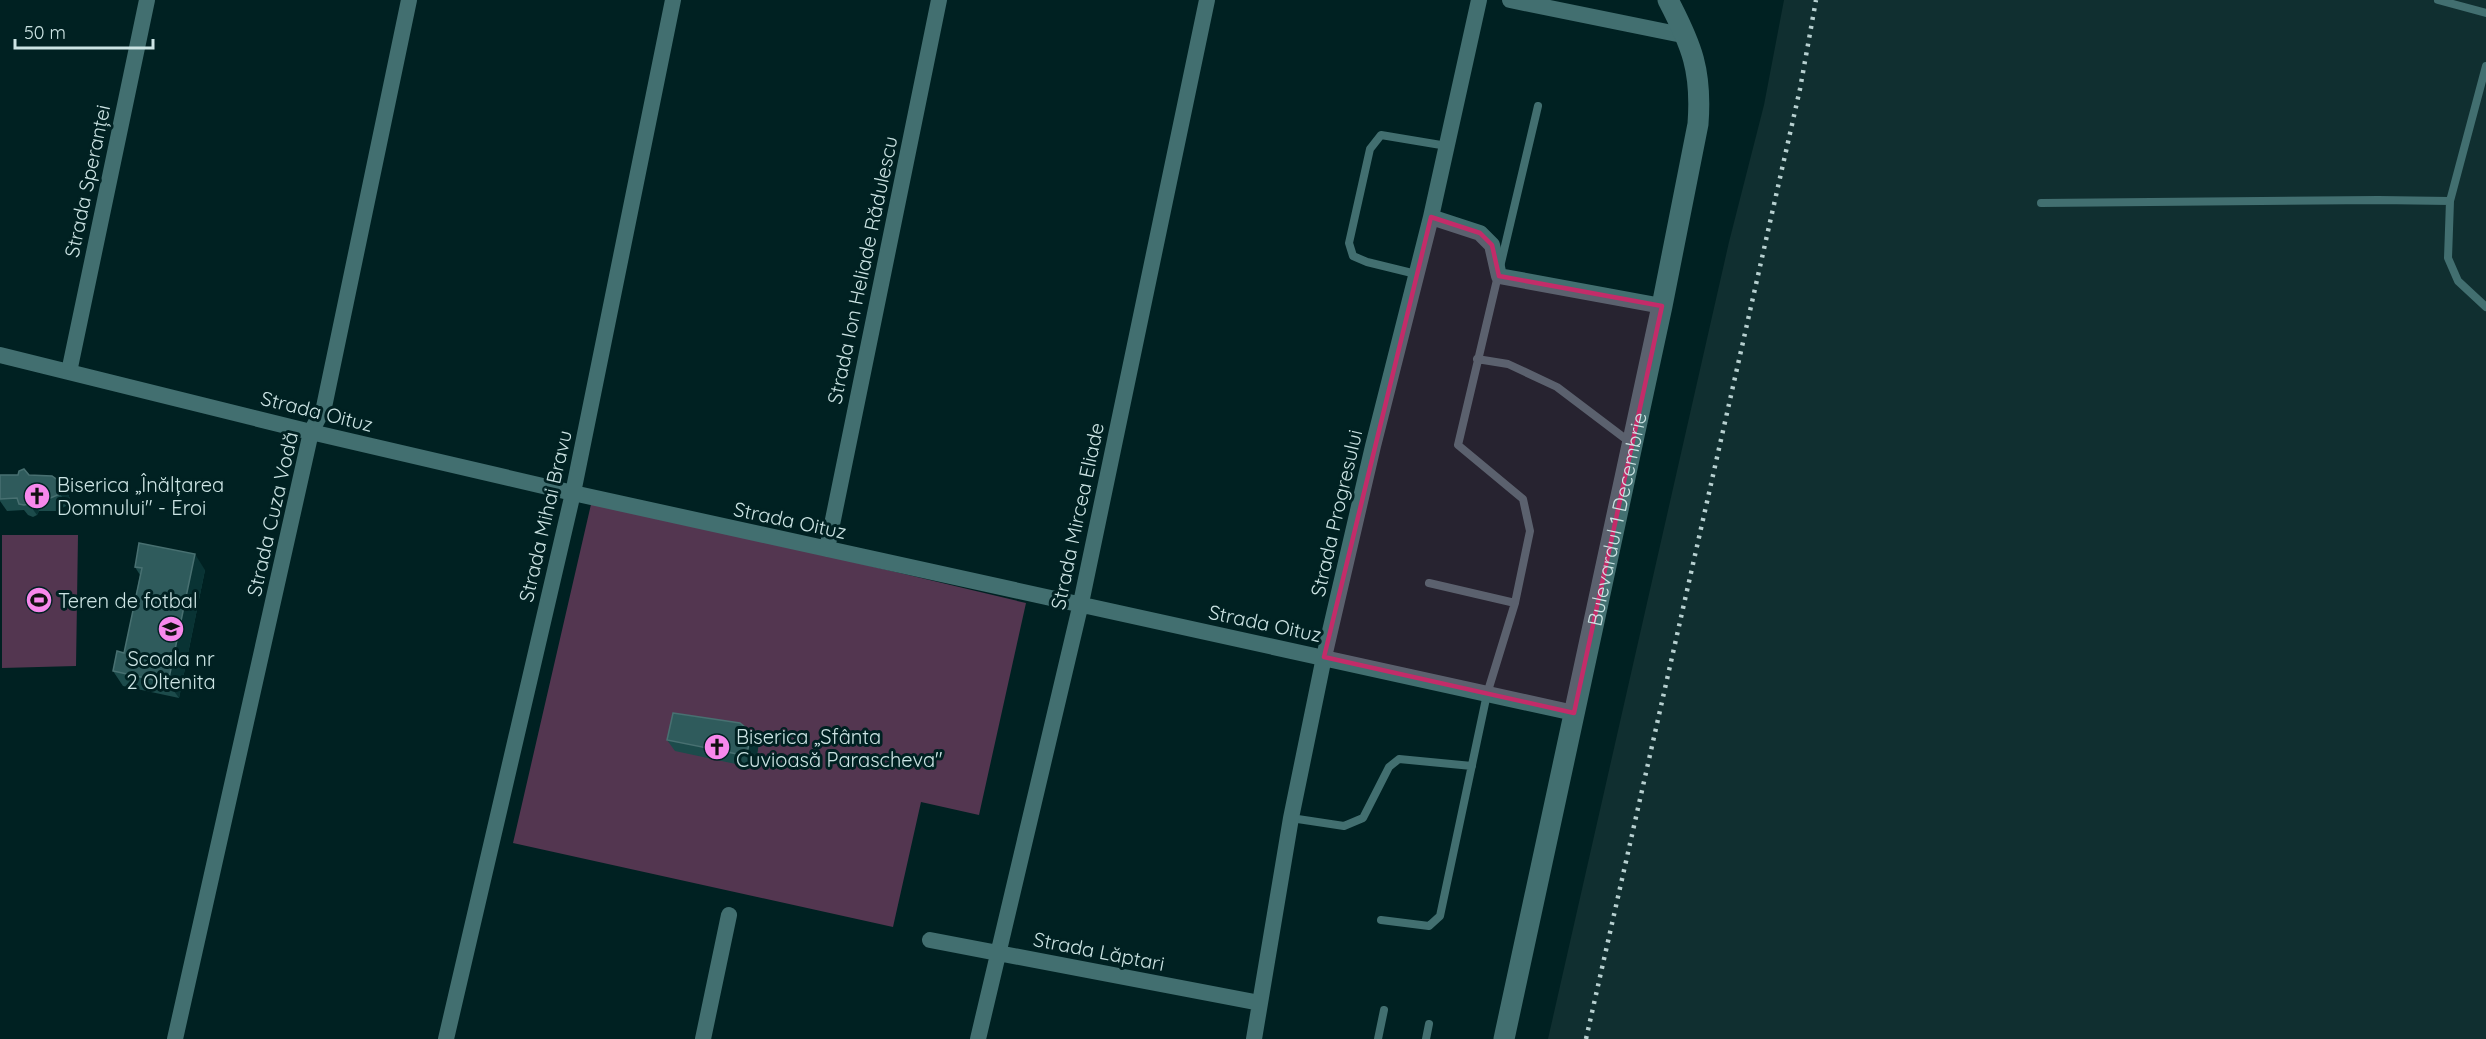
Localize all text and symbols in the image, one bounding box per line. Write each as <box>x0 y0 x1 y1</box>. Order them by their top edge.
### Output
scale bar <box>15 12 153 50</box>
text: 50 m <box>24 21 66 44</box>
street label: Strada Speranței <box>59 102 115 260</box>
street label: Strada Ion Heliade Rădulescu <box>821 134 903 406</box>
street label: Strada Oituz <box>258 385 376 437</box>
street label: Bulevardul 1 Decembrie <box>1581 410 1651 628</box>
street label: Strada Mircea Eliade <box>1045 420 1109 612</box>
street label: Strada Progresului <box>1305 427 1367 599</box>
street label: Strada Mihai Bravu <box>513 428 577 604</box>
street label: Strada Cuza Vodă <box>241 429 303 599</box>
place label: Biserica „Înălțarea Domnului" - Eroi <box>57 472 224 520</box>
church icon: Biserica „Înălțarea Domnului" - Eroi <box>22 481 52 511</box>
street label: Strada Oituz <box>731 496 849 544</box>
sports icon: Teren de fotbal <box>24 585 54 615</box>
place label: Teren de fotbal <box>58 588 198 613</box>
street label: Strada Oituz <box>1206 599 1324 647</box>
school or university icon: Scoala nr 2 Oltenita <box>156 614 186 644</box>
place label: Scoala nr 2 Oltenita <box>126 646 216 694</box>
place label: Biserica „Sfânta Cuvioasă Parascheva" <box>736 724 943 772</box>
church icon: Biserica „Sfânta Cuvioasă Parascheva" <box>702 732 732 762</box>
street label: Strada Lăptari <box>1031 926 1167 976</box>

